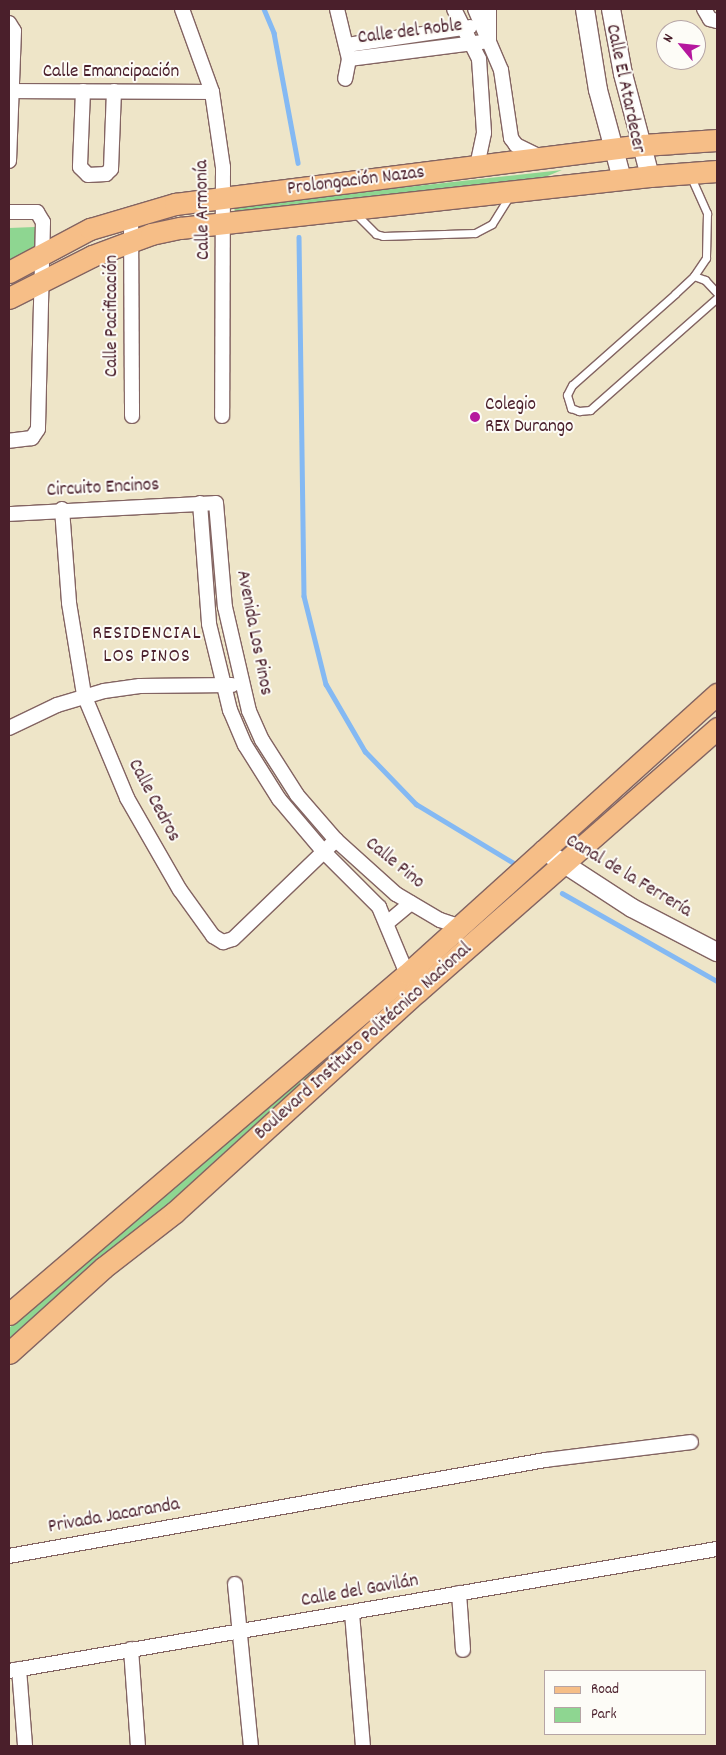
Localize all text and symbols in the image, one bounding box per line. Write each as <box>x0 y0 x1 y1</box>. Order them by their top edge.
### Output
street label: Calle del Roble <box>356 15 464 51</box>
north arrow <box>656 20 706 70</box>
street label: Calle El Atardecer <box>599 22 649 156</box>
text: N <box>658 31 679 46</box>
street label: Calle Emancipación <box>43 62 179 84</box>
street label: Calle Armonía <box>192 160 216 260</box>
street label: Prolongación Nazas <box>286 162 426 202</box>
street label: Calle Pacificación <box>102 255 124 377</box>
place label: Colegio REX Durango <box>485 395 573 439</box>
marker: Colegio REX Durango <box>469 411 481 423</box>
street label: Circuito Encinos <box>46 475 160 503</box>
street label: Avenida Los Pinos <box>230 568 276 698</box>
district label: RESIDENCIAL LOS PINOS <box>91 622 203 669</box>
street label: Calle Cedros <box>122 756 184 846</box>
street label: Canal de la Ferrería <box>561 830 695 924</box>
street label: Calle Pino <box>360 833 428 895</box>
street label: Boulevard Instituto Politécnico Nacional <box>251 938 477 1146</box>
street label: Privada Jacaranda <box>46 1494 182 1540</box>
street label: Calle del Gavilán <box>299 1570 421 1614</box>
legend <box>544 1670 706 1735</box>
text: Road <box>591 1679 619 1701</box>
text: Park <box>591 1704 617 1726</box>

